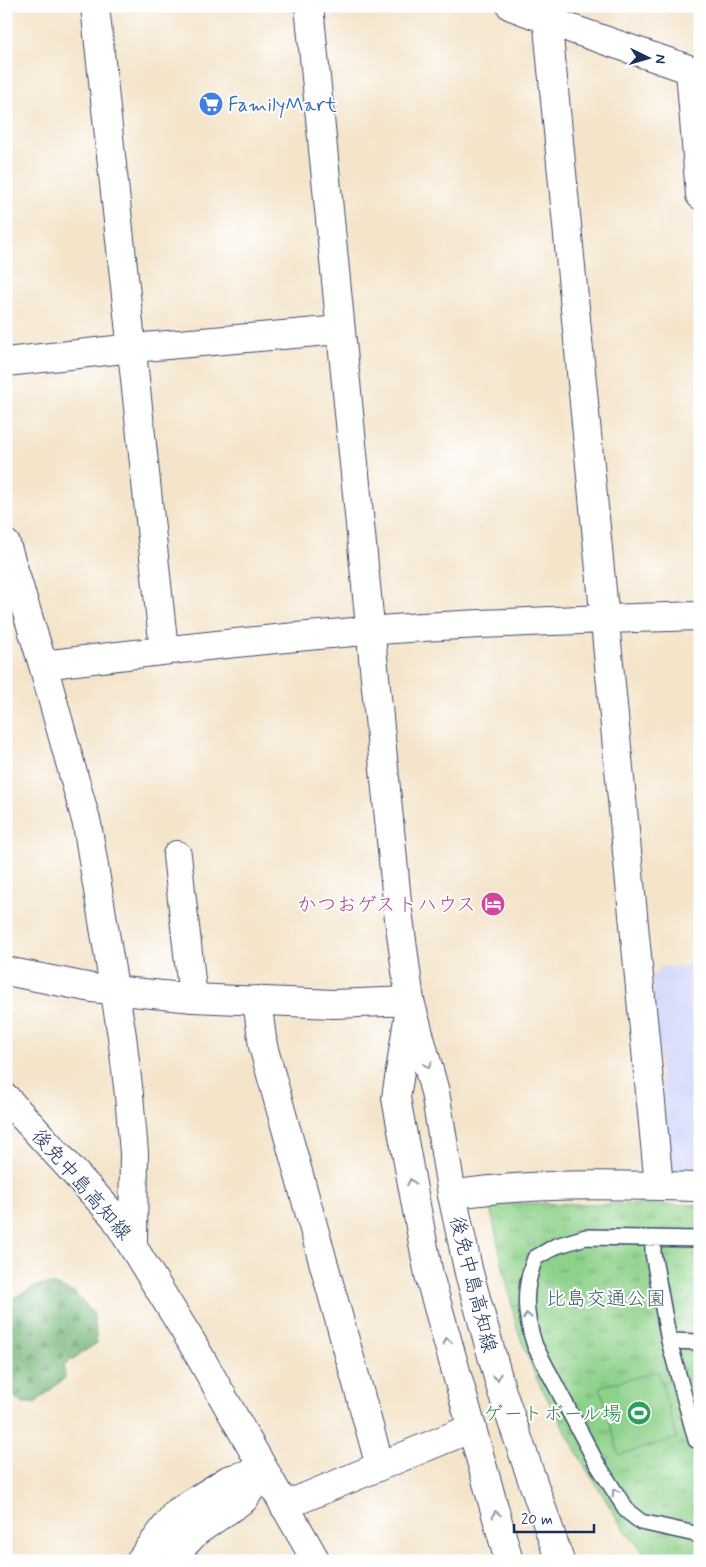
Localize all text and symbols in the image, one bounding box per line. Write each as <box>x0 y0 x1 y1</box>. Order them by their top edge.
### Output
north arrow <box>624 32 674 82</box>
text: N <box>651 54 669 64</box>
supermarket icon: FamilyMart <box>198 91 224 117</box>
place label: FamilyMart <box>228 92 337 119</box>
hotel icon: かつおゲストハウス <box>480 891 506 917</box>
place label: かつおゲストハウス <box>297 892 476 919</box>
one-way arrow <box>422 1061 432 1069</box>
street label: 後免中島高知線 <box>25 1123 137 1247</box>
one-way arrow <box>407 1178 417 1187</box>
street label: 後免中島高知線 <box>443 1213 503 1356</box>
park label: 比島交通公園 <box>546 1286 666 1313</box>
one-way arrow <box>522 1311 532 1320</box>
one-way arrow <box>442 1336 453 1345</box>
one-way arrow <box>492 1373 502 1381</box>
sports icon: ゲートボール場 <box>626 1400 652 1426</box>
place label: ゲートボール場 <box>483 1401 622 1428</box>
one-way arrow <box>611 1488 621 1497</box>
scale bar <box>514 1502 594 1534</box>
one-way arrow <box>491 1509 502 1518</box>
text: 20 m <box>521 1510 553 1530</box>

